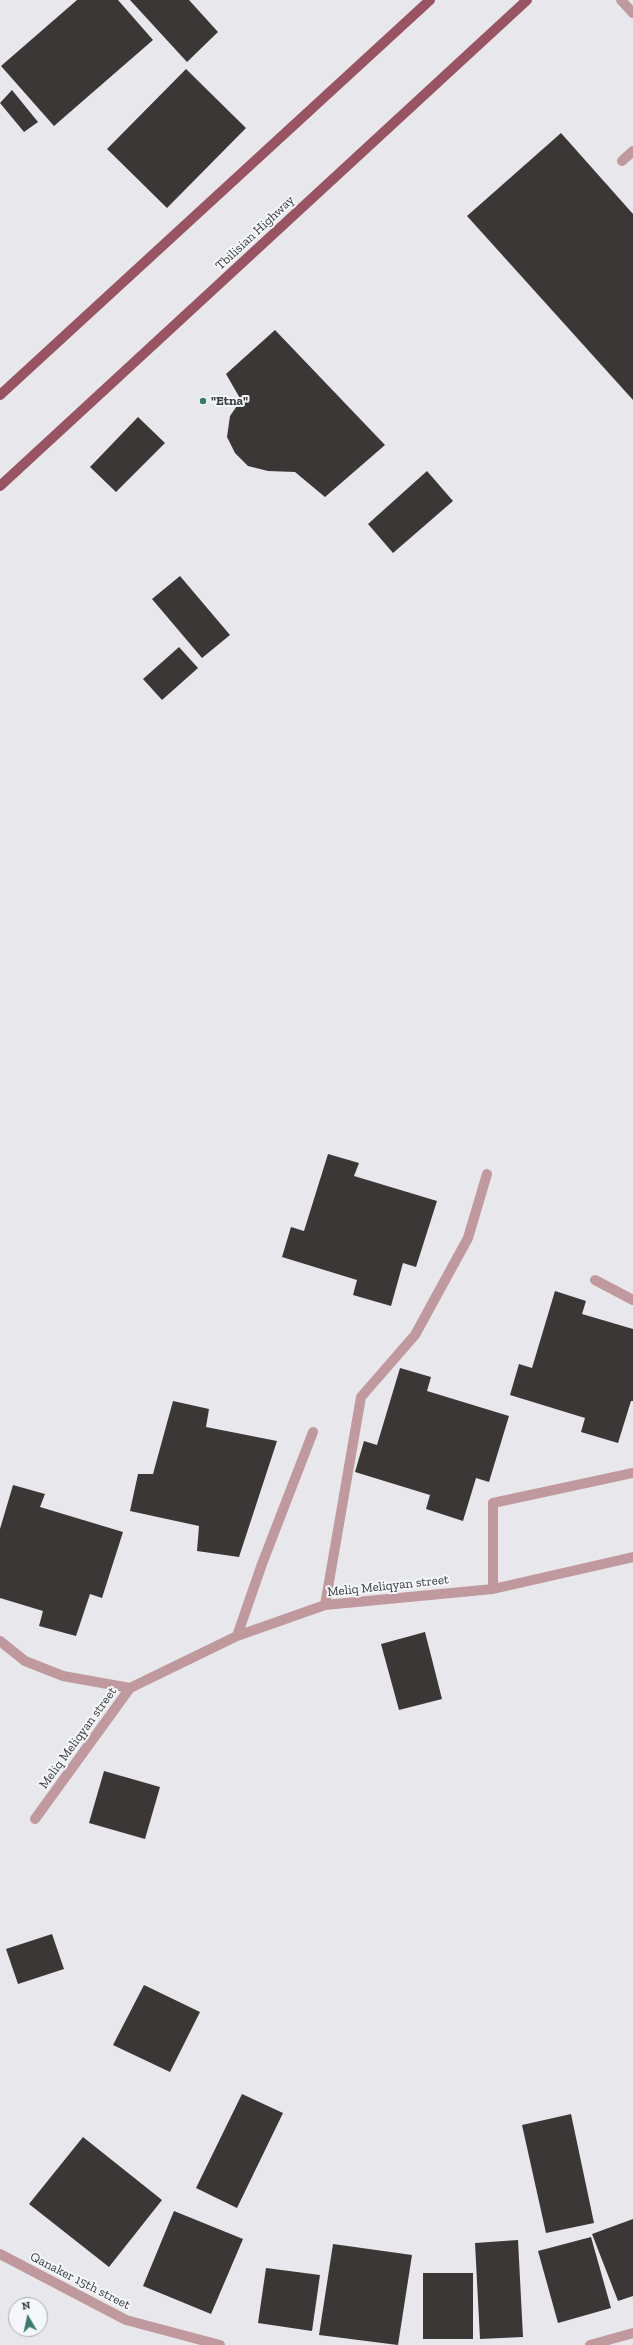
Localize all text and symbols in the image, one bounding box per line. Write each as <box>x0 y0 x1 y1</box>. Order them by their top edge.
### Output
street label: Tbilisian Highway <box>212 193 298 273</box>
place label: "Etna" <box>211 393 248 409</box>
marker: "Etna" <box>198 396 208 406</box>
street label: Meliq Meliqyan street <box>327 1572 449 1600</box>
street label: Meliq Meliqyan street <box>36 1684 120 1792</box>
street label: Qanaker 15th street <box>27 2249 133 2313</box>
north arrow <box>8 2297 48 2337</box>
text: N <box>21 2299 31 2313</box>

